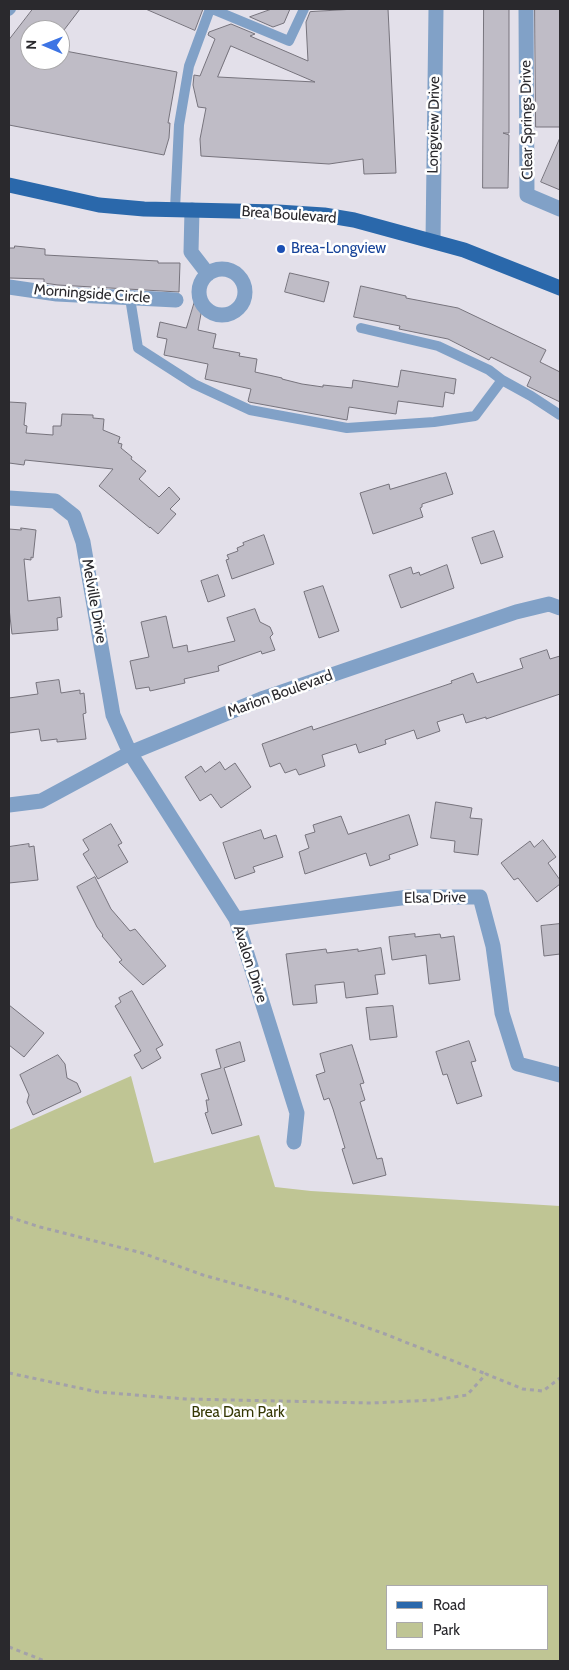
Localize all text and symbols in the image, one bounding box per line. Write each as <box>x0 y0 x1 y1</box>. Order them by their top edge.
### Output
north arrow <box>20 20 70 70</box>
text: N <box>22 40 40 50</box>
street label: Clear Springs Drive <box>517 60 537 180</box>
street label: Longview Drive <box>424 76 444 174</box>
street label: Brea Boulevard <box>241 203 337 227</box>
place label: Brea-Longview <box>291 240 386 258</box>
marker: Brea-Longview <box>275 243 287 255</box>
street label: Morningside Circle <box>33 281 151 307</box>
street label: Melville Drive <box>78 557 110 645</box>
street label: Marion Boulevard <box>225 667 335 721</box>
street label: Elsa Drive <box>404 888 466 908</box>
street label: Avalon Drive <box>229 923 271 1005</box>
park label: Brea Dam Park <box>191 1404 285 1422</box>
legend <box>386 1585 549 1650</box>
text: Road <box>433 1596 466 1614</box>
text: Park <box>433 1621 460 1639</box>

